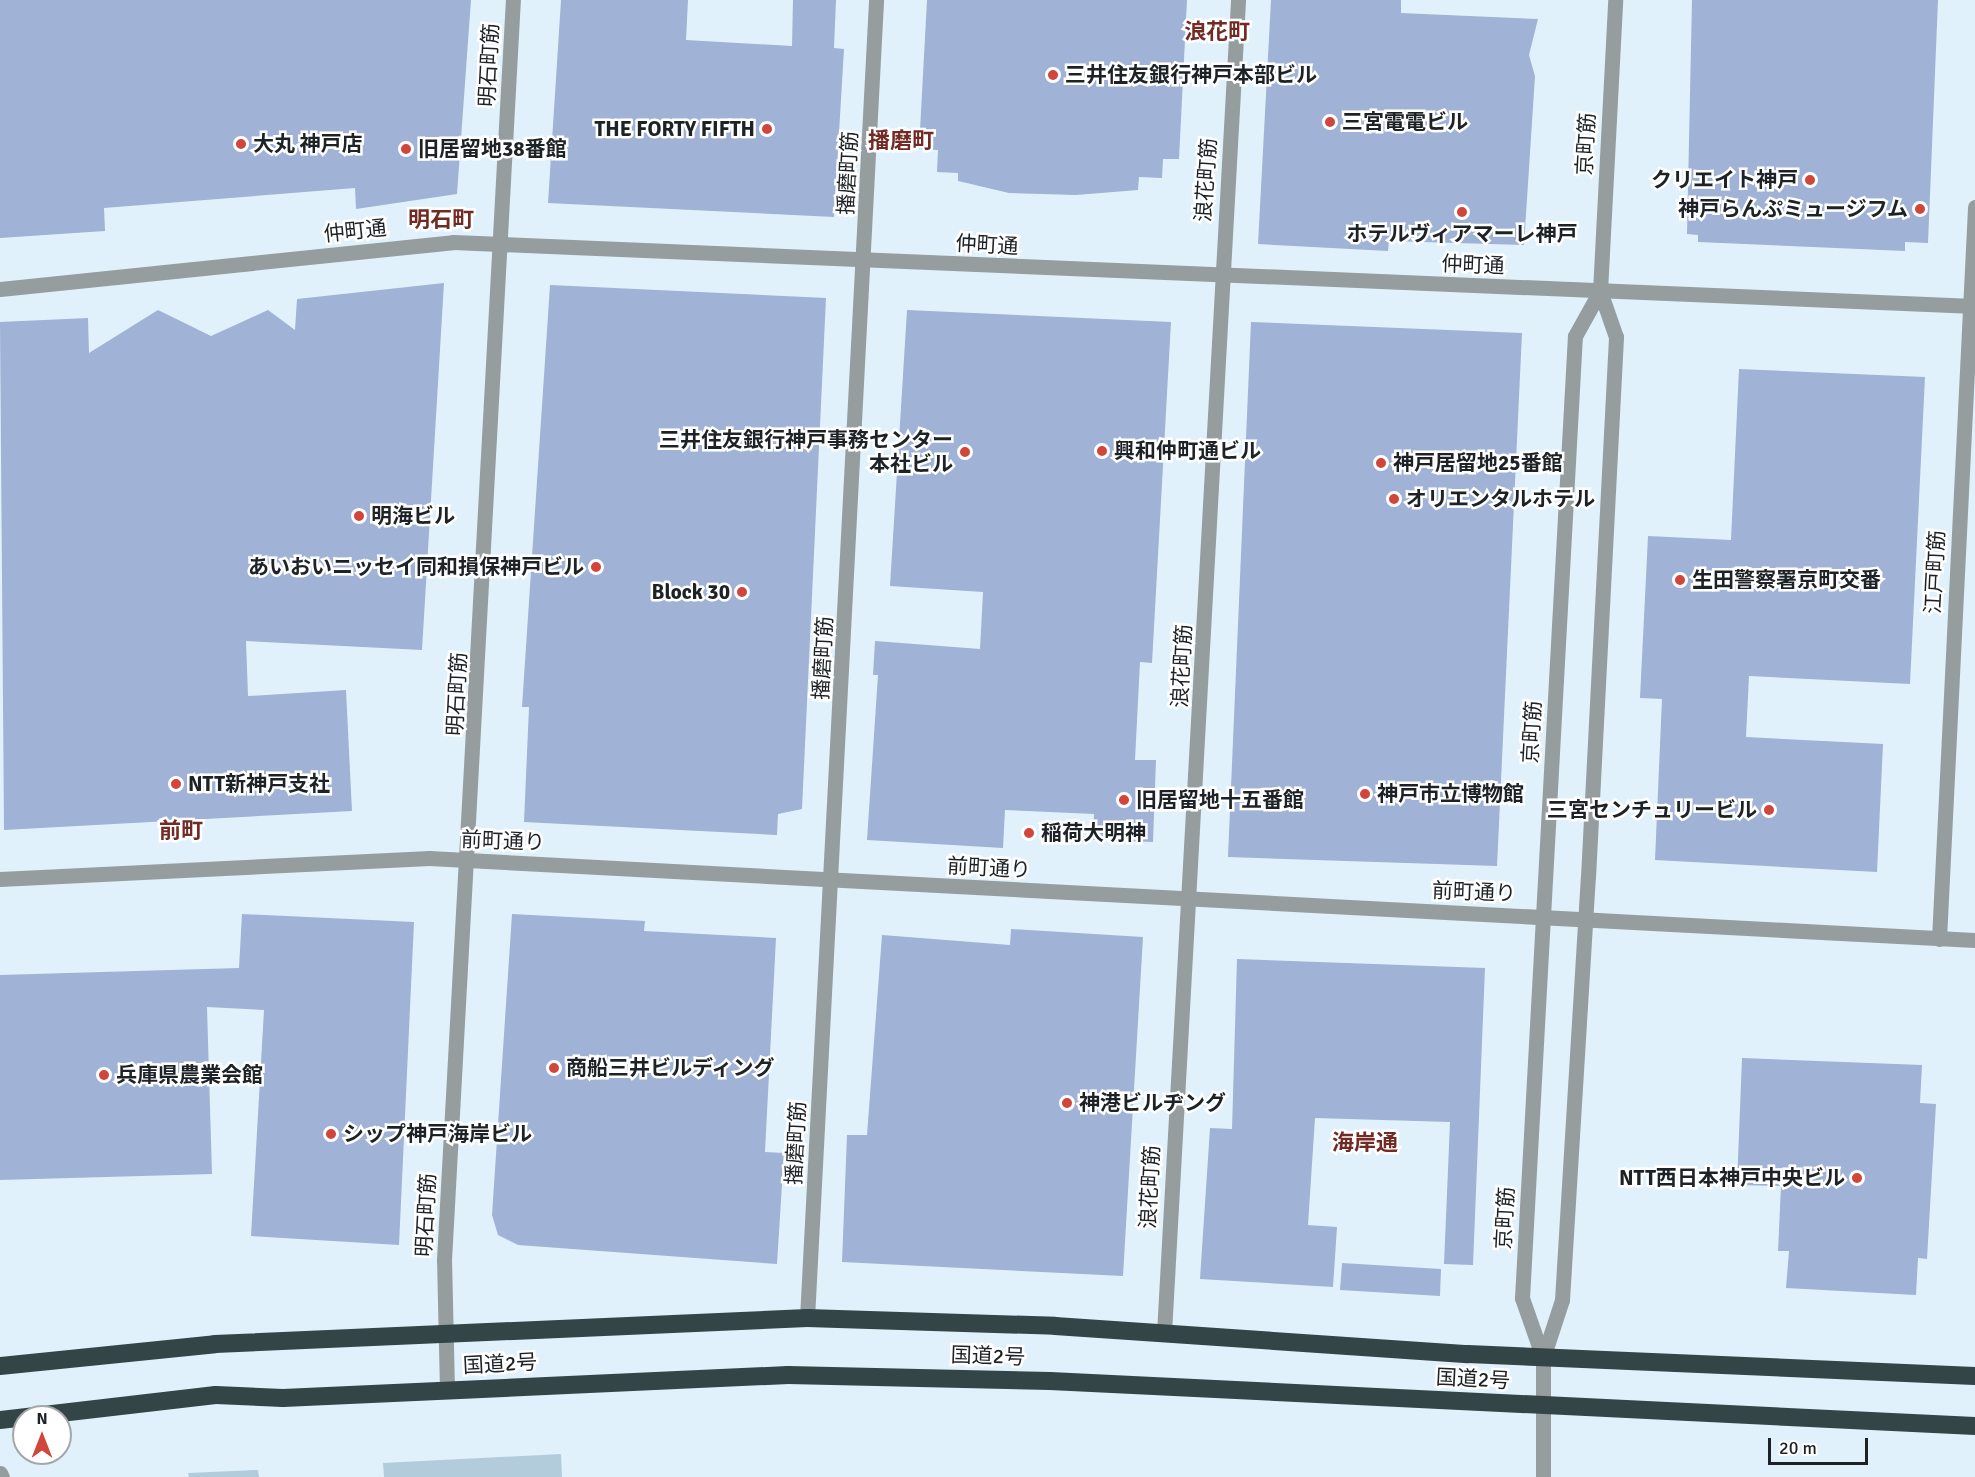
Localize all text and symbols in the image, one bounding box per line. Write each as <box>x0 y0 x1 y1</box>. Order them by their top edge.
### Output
district label: 浪花町 <box>1184 19 1250 45</box>
street label: 明石町筋 <box>474 22 504 108</box>
place label: 三井住友銀行神戸本部ビル <box>1065 62 1317 88</box>
marker: 三井住友銀行神戸本部ビル <box>1046 68 1060 82</box>
place label: 三宮電電ビル <box>1342 109 1468 135</box>
street label: 京町筋 <box>1572 112 1600 176</box>
marker: 三宮電電ビル <box>1323 115 1337 129</box>
place label: THE FORTY FIFTH <box>595 116 755 142</box>
marker: THE FORTY FIFTH <box>760 122 774 136</box>
district label: 播磨町 <box>868 128 934 154</box>
street label: 播磨町筋 <box>833 130 863 216</box>
place label: 大丸 神戸店 <box>253 131 363 157</box>
place label: 旧居留地38番館 <box>418 136 567 162</box>
marker: 大丸 神戸店 <box>234 137 248 151</box>
street label: 浪花町筋 <box>1191 137 1221 223</box>
marker: 旧居留地38番館 <box>399 142 413 156</box>
place label: クリエイト神戸 <box>1651 167 1798 193</box>
marker: クリエイト神戸 <box>1803 173 1817 187</box>
place label: 神戸らんぷミュージフム <box>1677 196 1908 222</box>
marker: 神戸らんぷミュージフム <box>1913 202 1927 216</box>
marker: ホテルヴィアマーレ神戸 <box>1455 205 1469 219</box>
district label: 明石町 <box>408 207 474 233</box>
street label: 仲町通 <box>322 215 388 247</box>
place label: ホテルヴィアマーレ神戸 <box>1347 221 1577 247</box>
street label: 仲町通 <box>955 231 1019 259</box>
street label: 仲町通 <box>1441 251 1505 279</box>
place label: 三井住友銀行神戸事務センター 本社ビル <box>659 427 953 477</box>
place label: 興和仲町通ビル <box>1114 438 1261 464</box>
marker: 興和仲町通ビル <box>1095 444 1109 458</box>
marker: 三井住友銀行神戸事務センター 本社ビル <box>958 445 972 459</box>
place label: 神戸居留地25番館 <box>1393 450 1563 476</box>
marker: 神戸居留地25番館 <box>1374 456 1388 470</box>
place label: オリエンタルホテル <box>1406 486 1595 512</box>
marker: オリエンタルホテル <box>1387 492 1401 506</box>
place label: 明海ビル <box>371 503 455 529</box>
marker: 明海ビル <box>352 509 366 523</box>
street label: 江戸町筋 <box>1920 529 1950 615</box>
place label: あいおいニッセイ同和損保神戸ビル <box>248 554 584 580</box>
marker: あいおいニッセイ同和損保神戸ビル <box>589 560 603 574</box>
place label: 生田警察署京町交番 <box>1692 567 1881 593</box>
marker: 生田警察署京町交番 <box>1673 573 1687 587</box>
place label: Block 30 <box>652 579 730 605</box>
marker: Block 30 <box>735 585 749 599</box>
street label: 播磨町筋 <box>808 615 838 701</box>
street label: 浪花町筋 <box>1167 623 1197 709</box>
street label: 明石町筋 <box>442 651 472 737</box>
street label: 京町筋 <box>1518 700 1546 764</box>
place label: NTT新神戸支社 <box>188 771 330 797</box>
marker: NTT新神戸支社 <box>169 777 183 791</box>
place label: 神戸市立博物館 <box>1377 781 1524 807</box>
place label: 旧居留地十五番館 <box>1136 787 1304 813</box>
marker: 神戸市立博物館 <box>1358 787 1372 801</box>
marker: 旧居留地十五番館 <box>1117 793 1131 807</box>
place label: 三宮センチュリービル <box>1547 797 1757 823</box>
marker: 三宮センチュリービル <box>1762 803 1776 817</box>
district label: 前町 <box>159 818 203 844</box>
place label: 稲荷大明神 <box>1041 820 1146 846</box>
marker: 稲荷大明神 <box>1022 826 1036 840</box>
street label: 前町通り <box>461 827 545 855</box>
street label: 前町通り <box>946 853 1032 883</box>
street label: 前町通り <box>1432 878 1516 906</box>
place label: 商船三井ビルディング <box>566 1055 776 1081</box>
marker: 商船三井ビルディング <box>547 1061 561 1075</box>
place label: 兵庫県農業会館 <box>116 1062 263 1088</box>
marker: 兵庫県農業会館 <box>97 1068 111 1082</box>
place label: 神港ビルヂング <box>1079 1090 1226 1116</box>
marker: 神港ビルヂング <box>1060 1096 1074 1110</box>
street label: 播磨町筋 <box>781 1100 811 1186</box>
place label: シップ神戸海岸ビル <box>343 1121 532 1147</box>
marker: シップ神戸海岸ビル <box>324 1127 338 1141</box>
district label: 海岸通 <box>1332 1130 1398 1156</box>
street label: 浪花町筋 <box>1135 1144 1165 1230</box>
place label: NTT西日本神戸中央ビル <box>1619 1165 1845 1191</box>
marker: NTT西日本神戸中央ビル <box>1850 1171 1864 1185</box>
street label: 明石町筋 <box>411 1172 441 1258</box>
street label: 京町筋 <box>1491 1186 1519 1250</box>
street label: 国道2号 <box>950 1342 1026 1370</box>
street label: 国道2号 <box>462 1349 538 1379</box>
street label: 国道2号 <box>1435 1364 1511 1394</box>
north arrow <box>12 1405 72 1465</box>
text: N <box>36 1409 48 1429</box>
scale bar <box>1771 1426 1872 1464</box>
text: 20 m <box>1779 1437 1817 1459</box>

